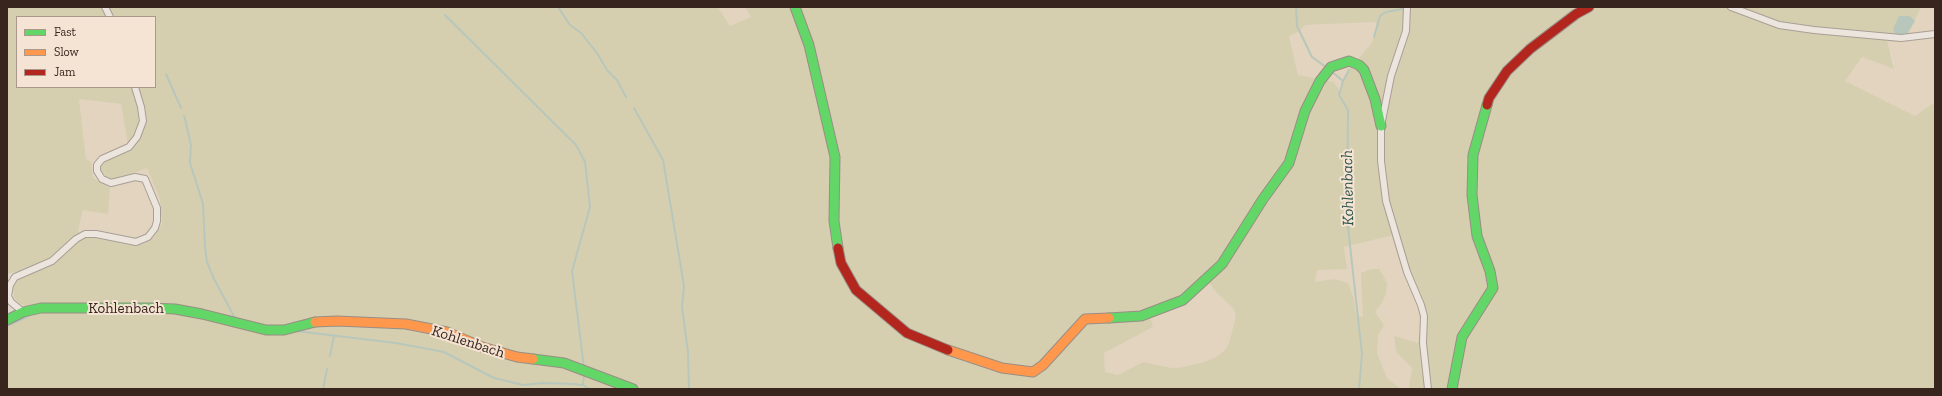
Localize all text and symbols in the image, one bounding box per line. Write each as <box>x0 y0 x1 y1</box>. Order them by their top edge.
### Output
legend <box>16 16 156 88</box>
text: Fast <box>54 25 76 39</box>
text: Slow <box>54 45 79 59</box>
text: Jam <box>54 65 75 79</box>
water label: Kohlenbach <box>1338 150 1358 226</box>
street label: Kohlenbach <box>88 300 164 318</box>
street label: Kohlenbach <box>429 322 507 362</box>

